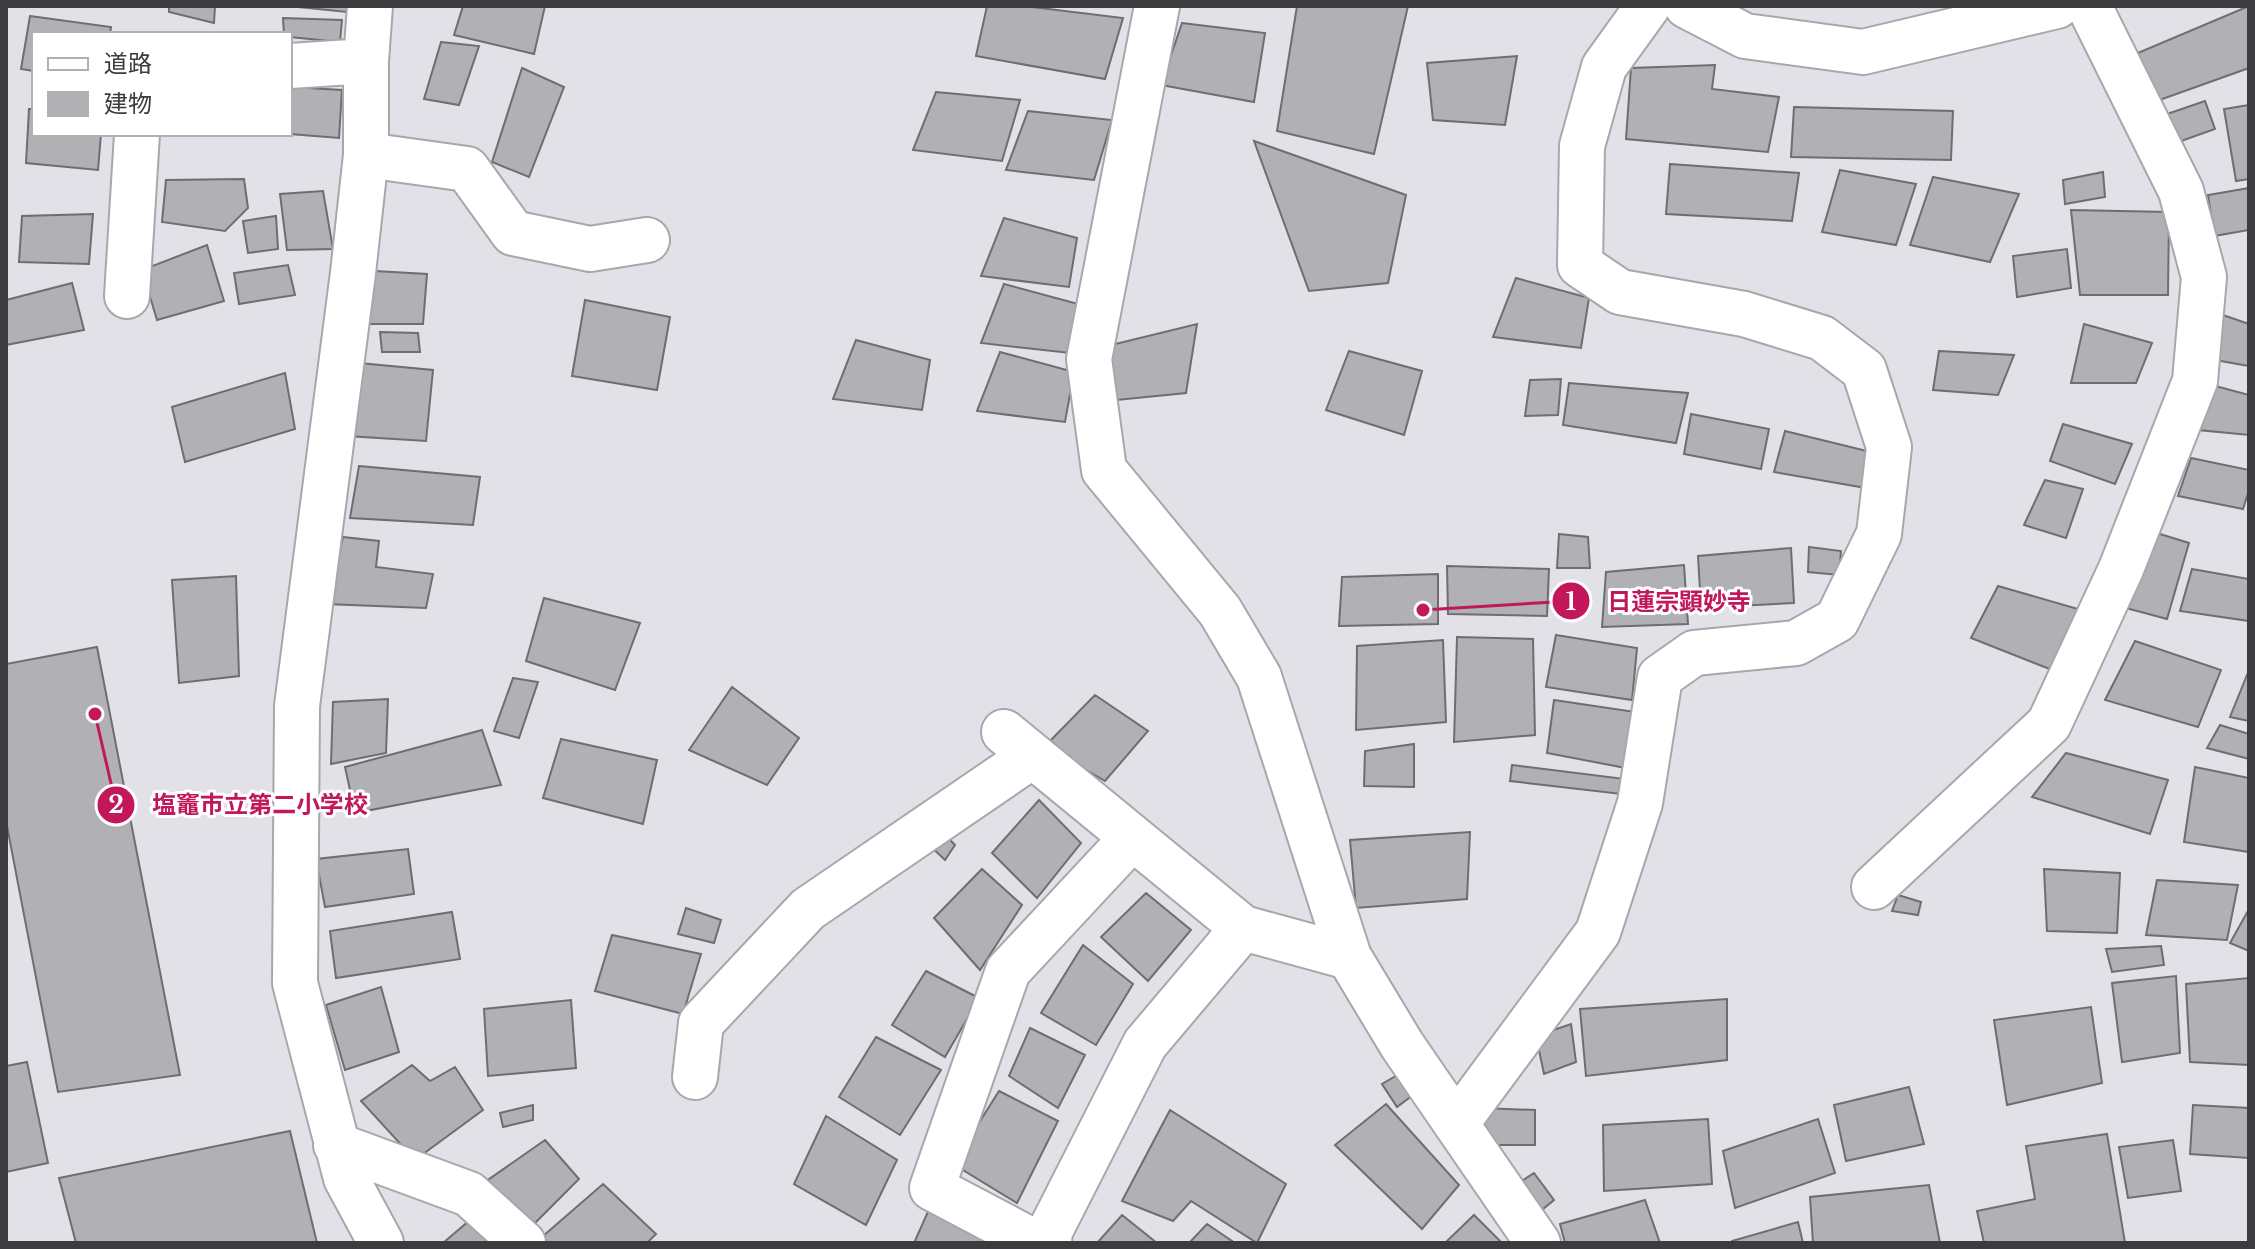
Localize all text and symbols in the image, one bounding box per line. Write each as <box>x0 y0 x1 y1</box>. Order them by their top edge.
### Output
legend <box>32 32 292 136</box>
text: 道路 <box>104 49 152 78</box>
text: 建物 <box>104 89 152 118</box>
callout: 日蓮宗顕妙寺 <box>1551 577 1767 625</box>
text: 1 <box>1566 587 1576 616</box>
text: 日蓮宗顕妙寺 <box>1607 587 1751 616</box>
callout: 塩竈市立第二小学校 <box>96 781 384 829</box>
text: 2 <box>108 790 124 819</box>
text: 塩竈市立第二小学校 <box>152 790 368 819</box>

